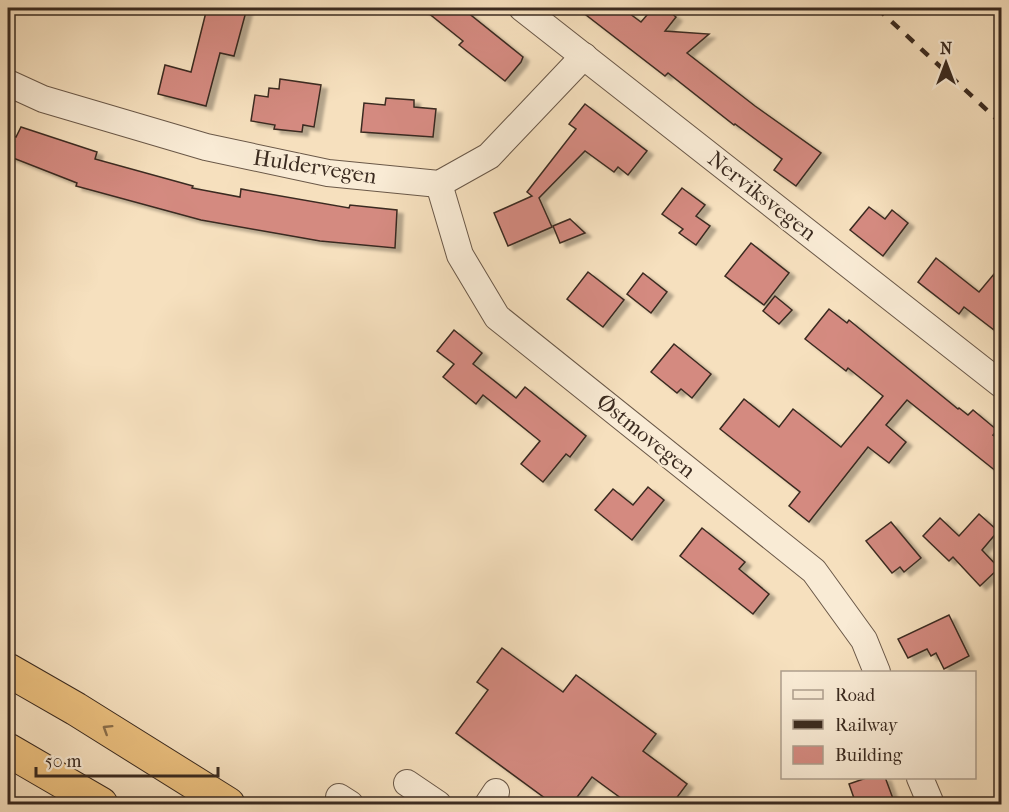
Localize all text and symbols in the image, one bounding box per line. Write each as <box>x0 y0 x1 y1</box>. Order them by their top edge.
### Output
north arrow <box>916 33 976 93</box>
text: N <box>940 39 953 58</box>
street label: Huldervegen <box>251 144 379 190</box>
street label: Nerviksvegen <box>703 146 822 246</box>
street label: Østmovegen <box>591 388 701 484</box>
legend <box>781 671 976 779</box>
text: Road <box>835 685 875 706</box>
text: Railway <box>835 715 899 736</box>
one-way arrow <box>103 724 113 736</box>
scale bar <box>36 740 218 778</box>
text: Building <box>835 745 903 766</box>
text: 50 m <box>45 751 82 772</box>

